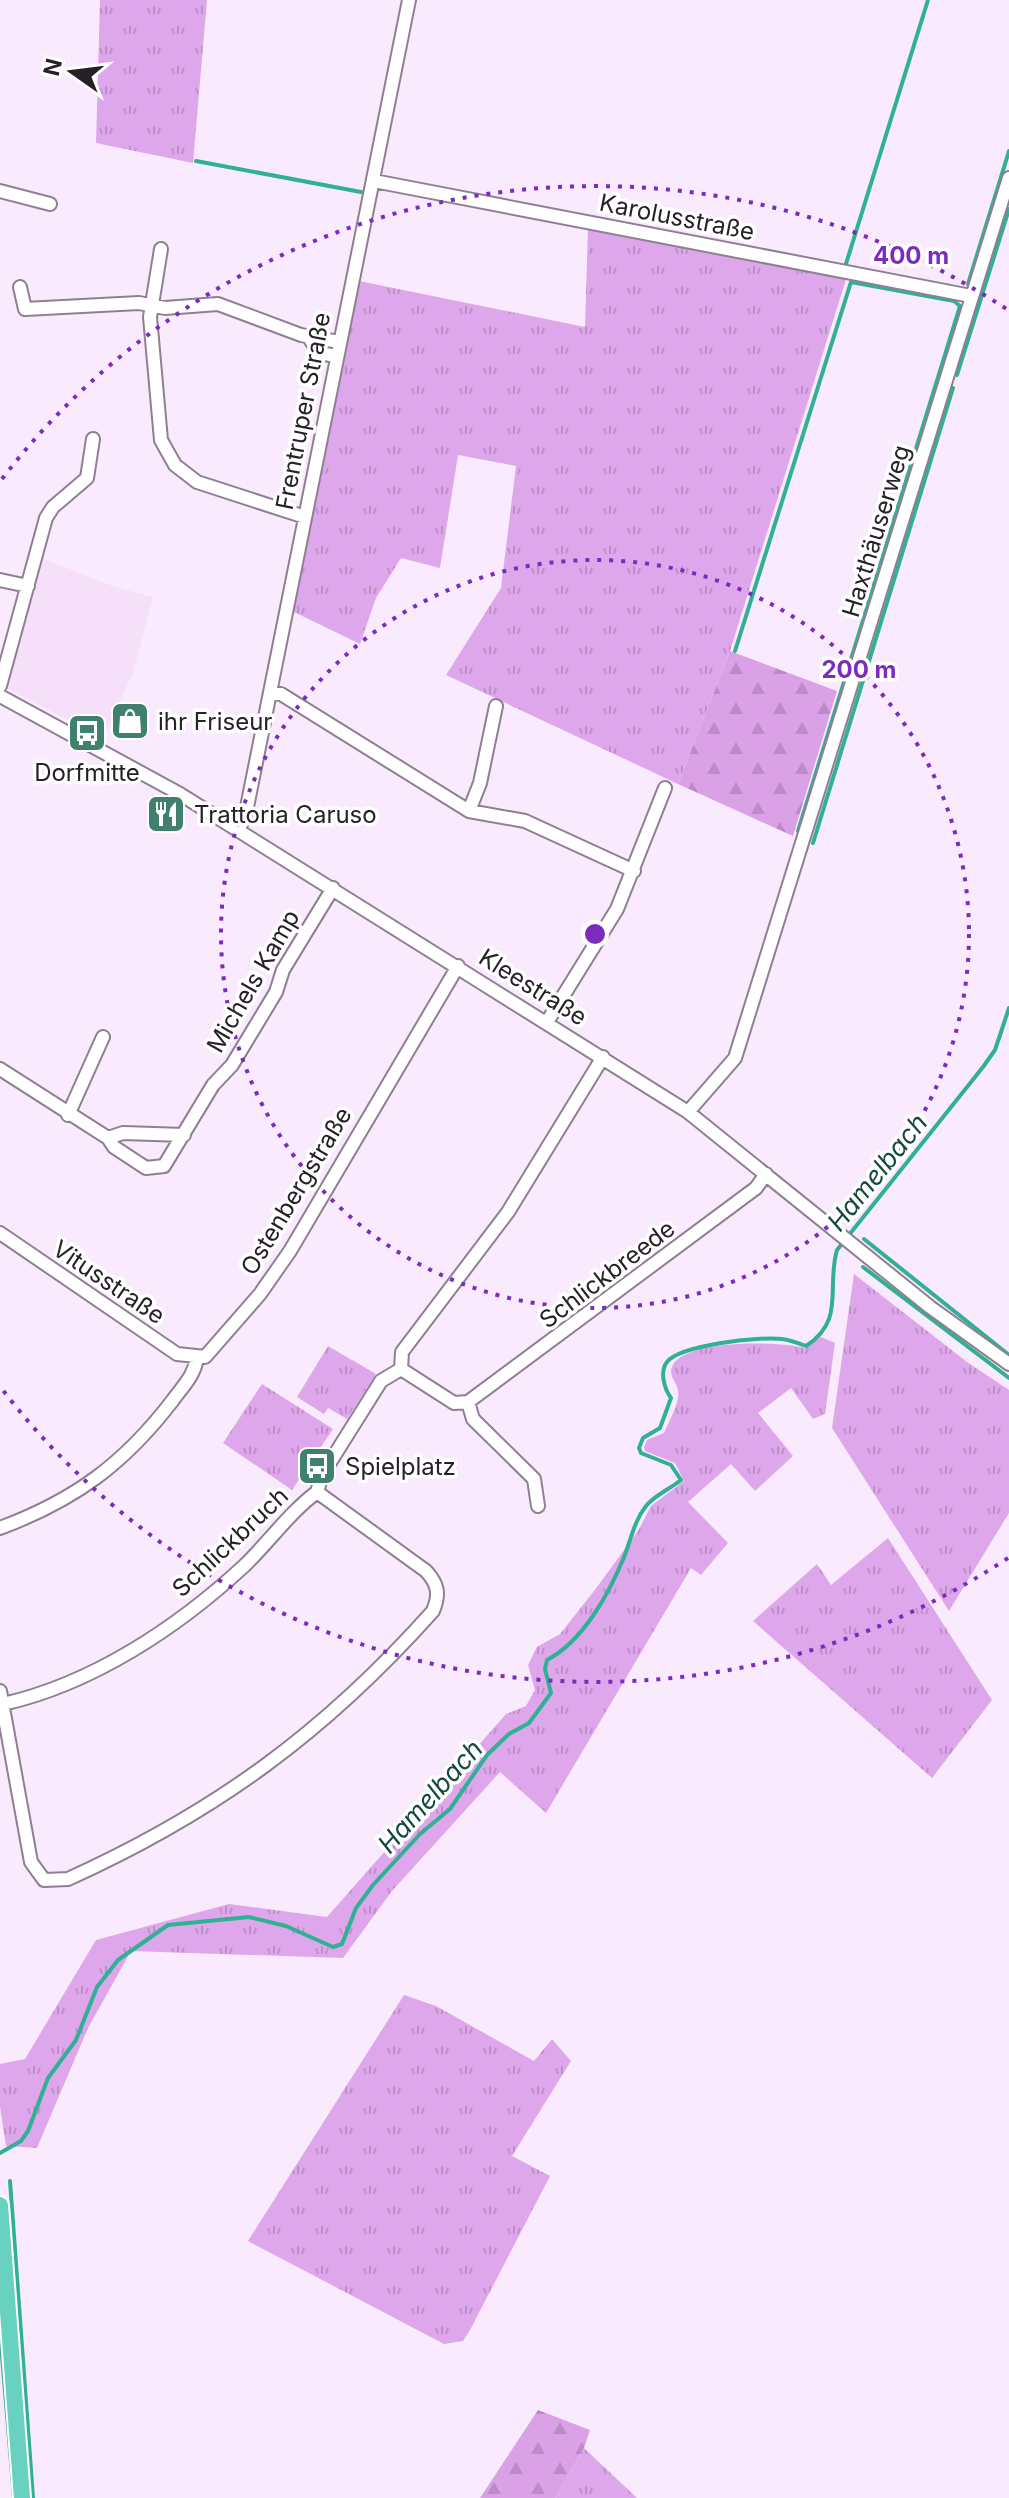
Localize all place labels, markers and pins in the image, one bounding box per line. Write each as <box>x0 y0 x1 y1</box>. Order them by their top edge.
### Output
shop icon: ihr Friseur <box>109 700 151 742</box>
place label: ihr Friseur <box>158 707 272 736</box>
bus stop icon: Dorfmitte <box>66 712 108 754</box>
place label: Dorfmitte <box>34 758 140 787</box>
restaurant icon: Trattoria Caruso <box>145 793 187 835</box>
place label: Trattoria Caruso <box>194 800 377 829</box>
centre of rings <box>581 920 609 948</box>
bus stop icon: Spielplatz <box>296 1445 338 1487</box>
place label: Spielplatz <box>345 1452 456 1481</box>

